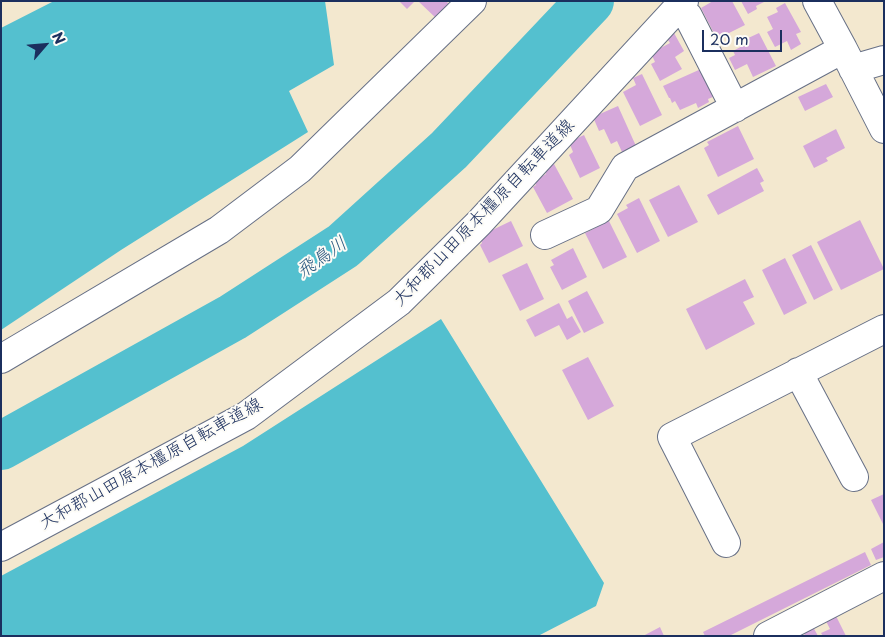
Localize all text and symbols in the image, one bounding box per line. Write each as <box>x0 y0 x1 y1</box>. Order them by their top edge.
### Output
north arrow <box>20 20 70 70</box>
scale bar <box>705 20 785 52</box>
text: 20 m <box>710 27 749 50</box>
text: N <box>47 28 71 48</box>
street label: 大和郡山田原本橿原自転車道線 <box>389 115 579 311</box>
water label: 飛鳥川 <box>292 232 352 284</box>
street label: 大和郡山田原本橿原自転車道線 <box>36 393 266 535</box>

